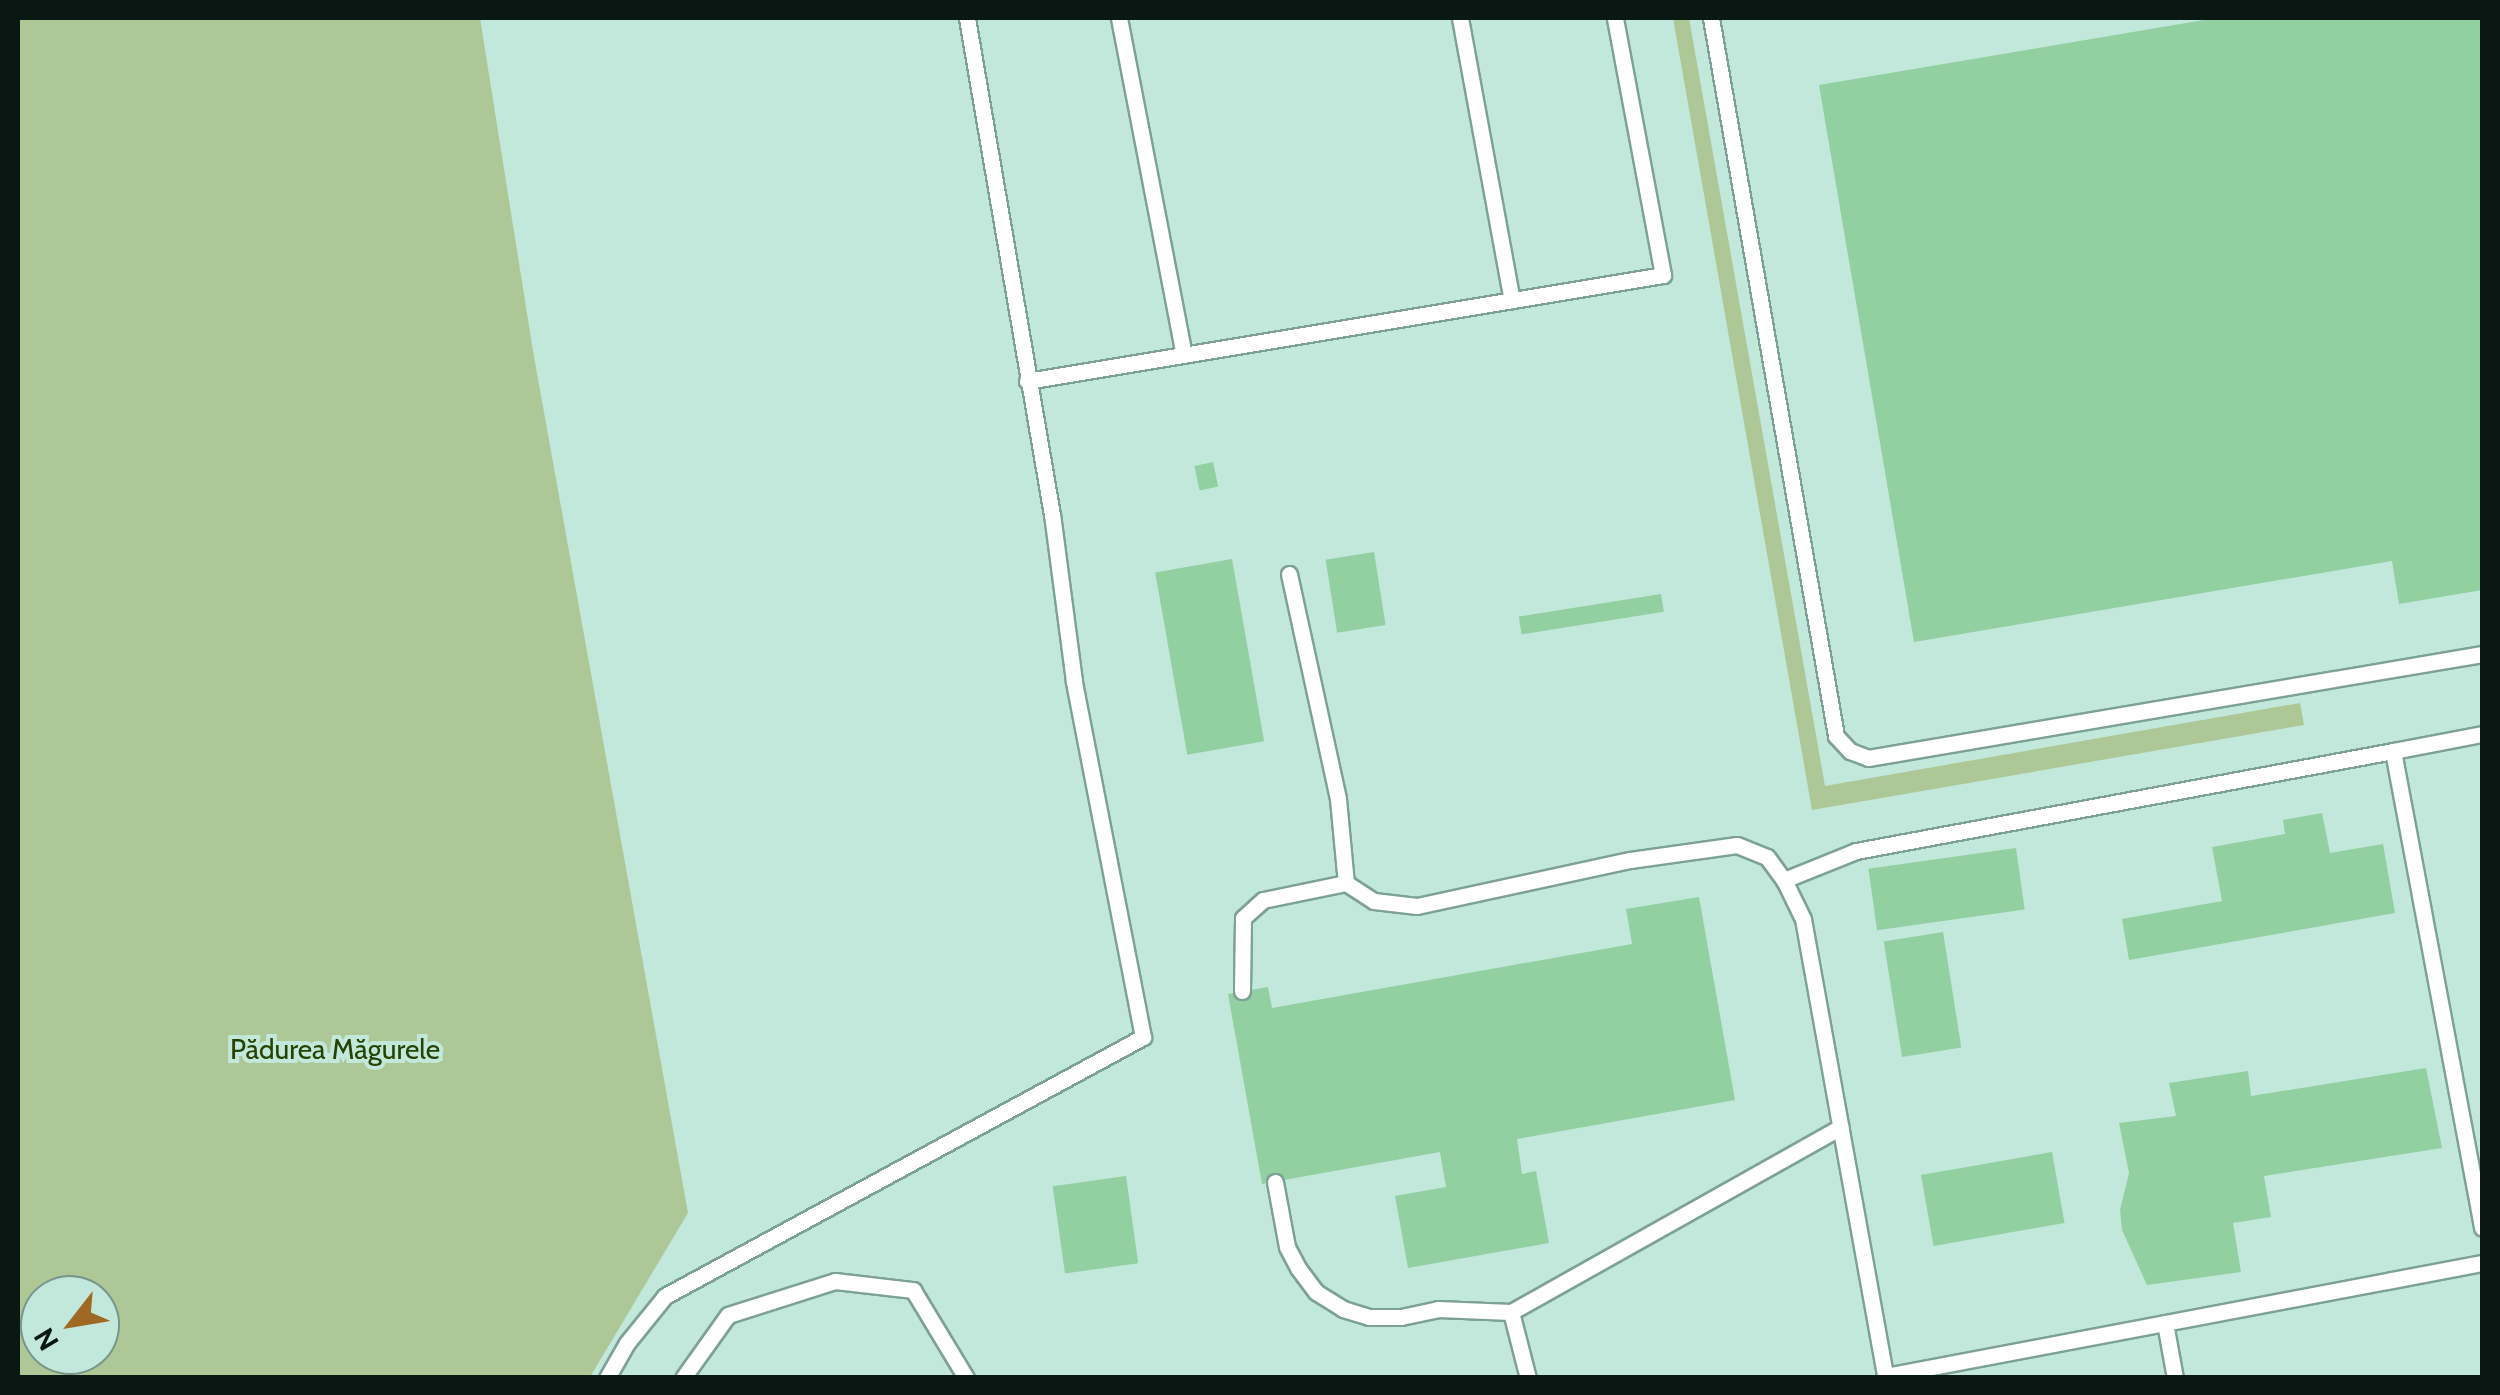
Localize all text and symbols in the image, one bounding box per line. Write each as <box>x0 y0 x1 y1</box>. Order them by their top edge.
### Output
park label: Pădurea Măgurele <box>230 1032 440 1066</box>
north arrow <box>20 1275 120 1375</box>
text: N <box>26 1322 66 1357</box>

